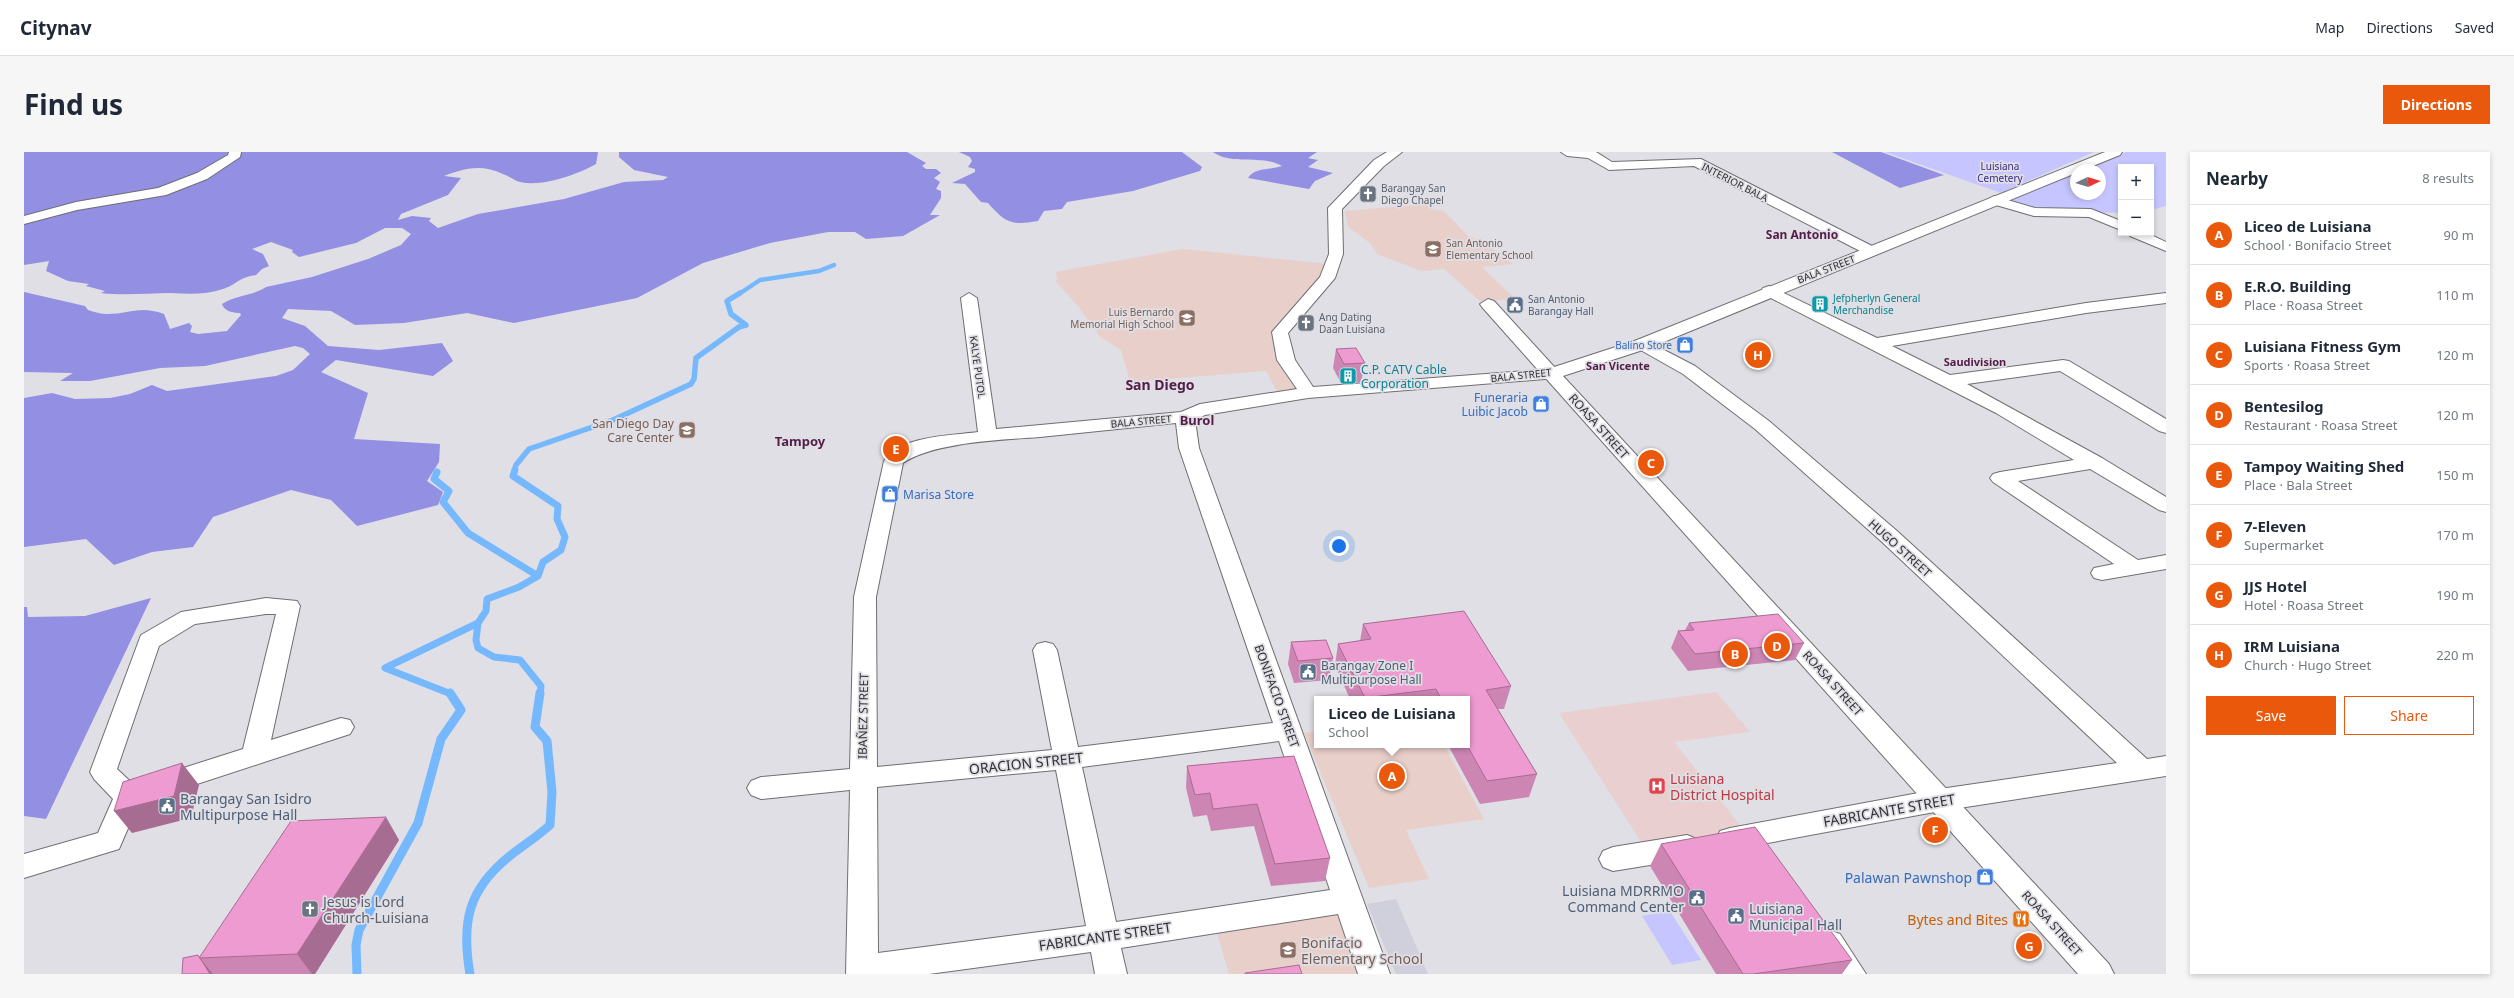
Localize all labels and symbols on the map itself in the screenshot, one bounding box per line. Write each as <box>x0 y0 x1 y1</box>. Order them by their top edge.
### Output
street label: INTERIOR BALA <box>1699 159 1771 205</box>
park label: Luisiana Cemetery <box>1977 159 2024 185</box>
north arrow <box>2070 164 2106 200</box>
place label: Barangay San Diego Chapel <box>1381 181 1446 207</box>
church icon: Barangay San Diego Chapel <box>1358 184 1378 204</box>
district label: San Antonio <box>1766 226 1838 243</box>
place label: San Antonio Elementary School <box>1446 236 1533 262</box>
school or university icon: San Antonio Elementary School <box>1423 239 1443 259</box>
street label: BALA STREET <box>1795 251 1857 286</box>
place label: Jefpherlyn General Merchandise <box>1832 291 1920 317</box>
place label: San Antonio Barangay Hall <box>1528 292 1593 318</box>
building icon: Jefpherlyn General Merchandise <box>1810 294 1830 314</box>
public building icon: San Antonio Barangay Hall <box>1505 295 1525 315</box>
place label: Luis Bernardo Memorial High School <box>1070 305 1174 331</box>
school or university icon: Luis Bernardo Memorial High School <box>1177 308 1197 328</box>
place label: Ang Dating Daan Luisiana <box>1319 310 1385 336</box>
church icon: Ang Dating Daan Luisiana <box>1296 313 1316 333</box>
street label: KALYE PUTOL <box>967 335 989 399</box>
shop icon: Balino Store <box>1675 335 1695 355</box>
place label: Balino Store <box>1615 338 1672 352</box>
pin: H <box>1745 340 1771 370</box>
district label: Saudivision <box>1944 354 2006 369</box>
district label: San Vicente <box>1586 358 1650 373</box>
place label: C.P. CATV Cable Corporation <box>1361 361 1447 392</box>
street label: BALA STREET <box>1490 365 1553 385</box>
building icon: C.P. CATV Cable Corporation <box>1338 366 1358 386</box>
district label: San Diego <box>1125 375 1195 394</box>
place label: Funeraria Luibic Jacob <box>1461 389 1528 420</box>
street label: ROASA STREET <box>1565 390 1633 463</box>
shop icon: Funeraria Luibic Jacob <box>1531 394 1551 414</box>
street label: BALA STREET <box>1110 411 1172 431</box>
district label: Burol <box>1180 411 1214 429</box>
place label: San Diego Day Care Center <box>592 415 675 446</box>
school or university icon: San Diego Day Care Center <box>677 420 697 440</box>
district label: Tampoy <box>775 432 826 450</box>
pin: E <box>883 434 909 464</box>
pin: C <box>1638 448 1664 478</box>
shop icon: Marisa Store <box>880 484 900 504</box>
place label: Marisa Store <box>903 486 974 503</box>
street label: HUGO STREET <box>1865 515 1936 581</box>
your location <box>1329 536 1349 556</box>
pin: D <box>1764 631 1790 661</box>
pin: B <box>1722 639 1748 669</box>
street label: BONIFACIO STREET <box>1250 642 1304 750</box>
street label: ROASA STREET <box>1799 647 1867 720</box>
place label: Barangay Zone I Multipurpose Hall <box>1321 657 1422 688</box>
public building icon: Barangay Zone I Multipurpose Hall <box>1298 662 1318 682</box>
street label: IBAÑEZ STREET <box>854 673 872 759</box>
street label: ORACION STREET <box>968 748 1084 778</box>
pin: A <box>1379 761 1405 791</box>
place label: Luisiana District Hospital <box>1670 769 1775 804</box>
hospital icon: Luisiana District Hospital <box>1647 776 1667 796</box>
place label: Barangay San Isidro Multipurpose Hall <box>180 789 312 824</box>
street label: FABRICANTE STREET <box>1822 790 1956 830</box>
public building icon: Barangay San Isidro Multipurpose Hall <box>157 796 177 816</box>
pin: F <box>1922 815 1948 845</box>
shop icon: Palawan Pawnshop <box>1975 867 1995 887</box>
place label: Palawan Pawnshop <box>1845 868 1972 887</box>
place label: Luisiana MDRRMO Command Center <box>1562 881 1684 916</box>
street label: ROASA STREET <box>2018 887 2086 960</box>
public building icon: Luisiana MDRRMO Command Center <box>1687 888 1707 908</box>
place label: Jesus is Lord Church-Luisiana <box>321 892 429 927</box>
church icon: Jesus is Lord Church-Luisiana <box>300 899 320 919</box>
place label: Luisiana Municipal Hall <box>1749 899 1842 934</box>
public building icon: Luisiana Municipal Hall <box>1726 906 1746 926</box>
restaurant icon: Bytes and Bites <box>2011 909 2031 929</box>
place label: Bytes and Bites <box>1907 910 2008 929</box>
street label: FABRICANTE STREET <box>1037 917 1173 955</box>
pin: G <box>2016 931 2042 961</box>
place label: Bonifacio Elementary School <box>1301 933 1423 968</box>
school or university icon: Bonifacio Elementary School <box>1278 940 1298 960</box>

